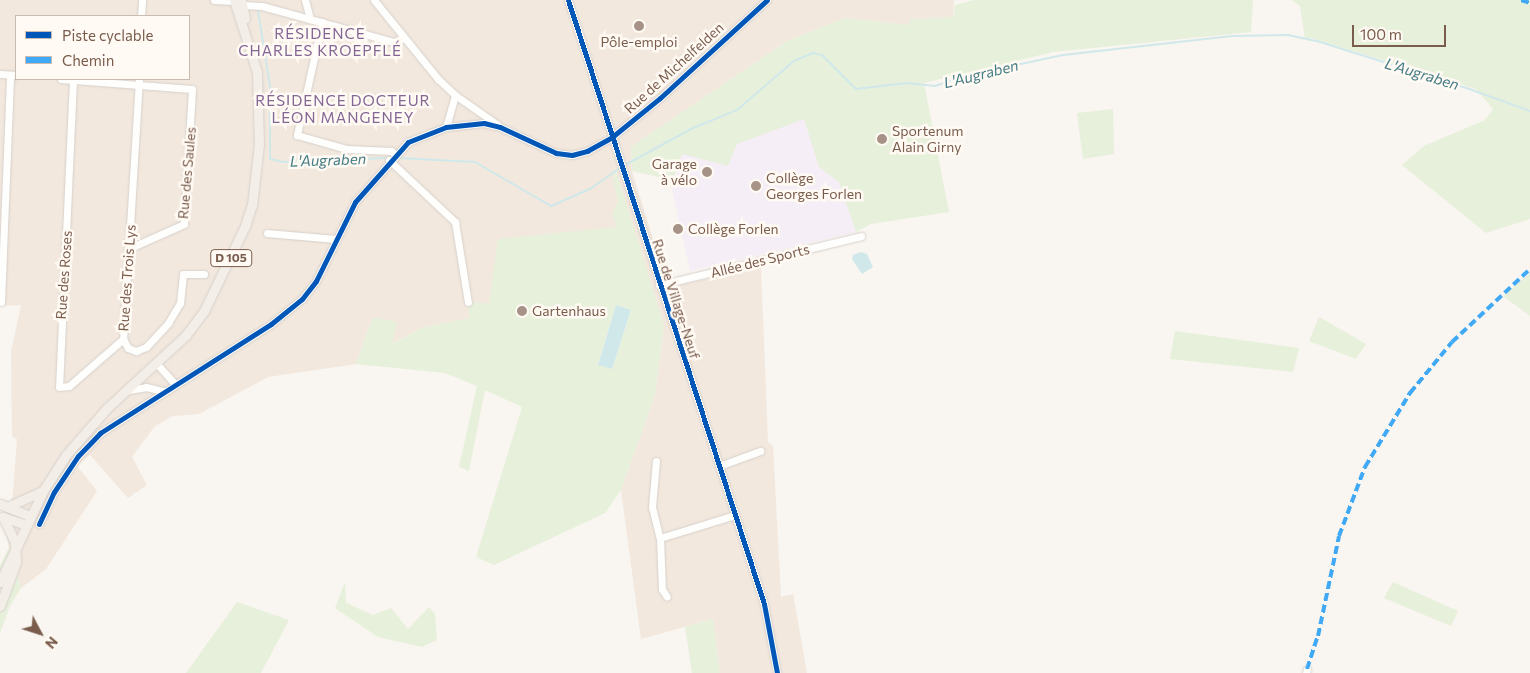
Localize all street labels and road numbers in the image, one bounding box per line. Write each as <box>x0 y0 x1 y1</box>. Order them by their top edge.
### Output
street label: Rue de Michelfelden <box>621 19 727 117</box>
street label: Rue des Saules <box>175 126 199 220</box>
street label: Rue des Trois Lys <box>115 224 139 332</box>
street label: Rue des Roses <box>53 230 75 320</box>
street label: Rue de Village-Neuf <box>649 237 703 361</box>
street label: Allée des Sports <box>709 241 811 281</box>
road number: D 105 <box>210 248 252 268</box>

